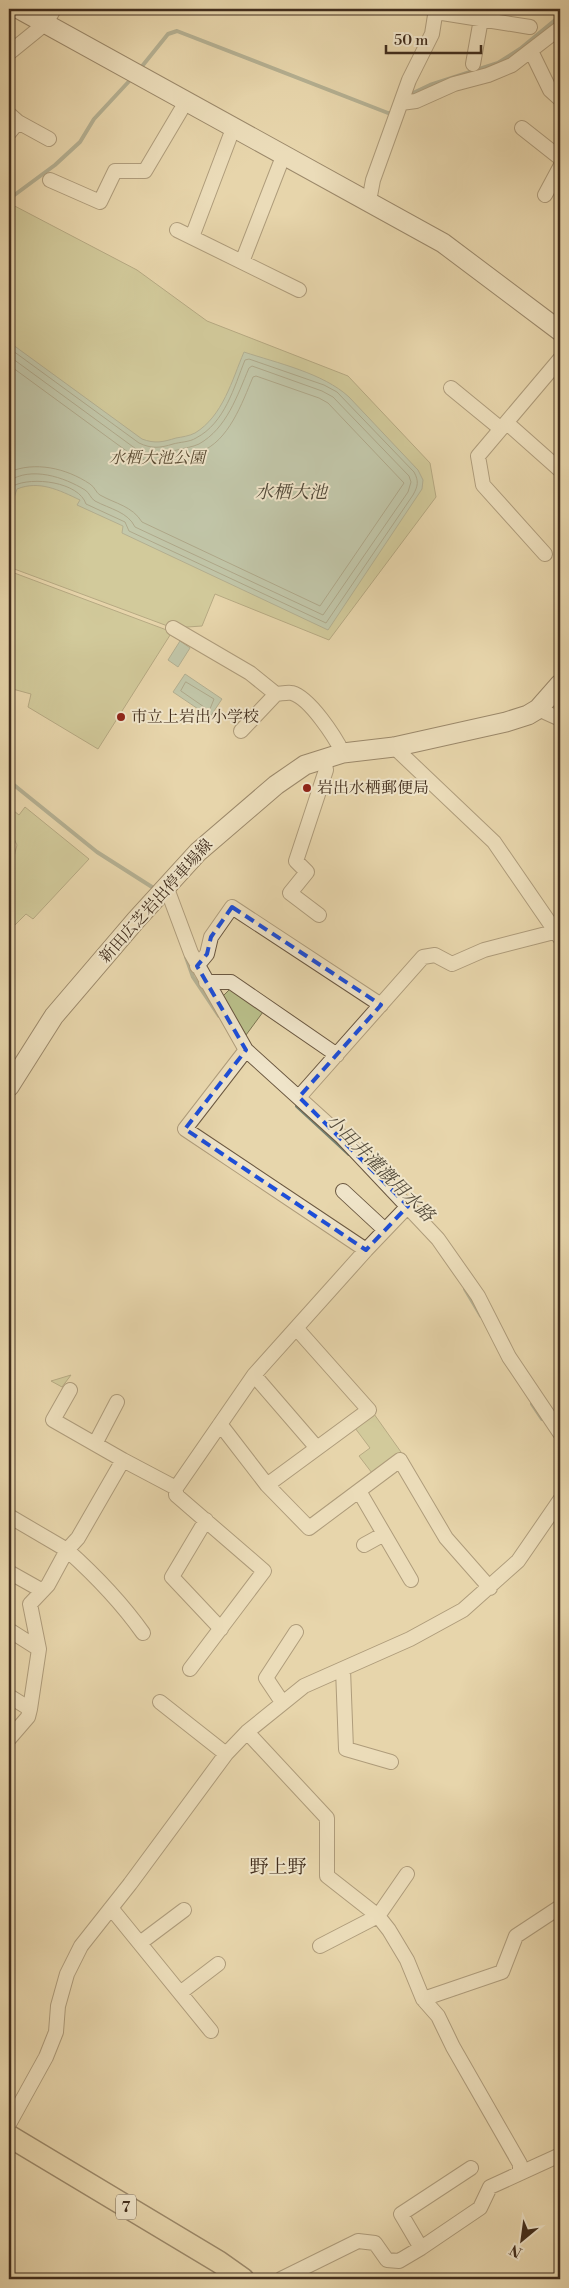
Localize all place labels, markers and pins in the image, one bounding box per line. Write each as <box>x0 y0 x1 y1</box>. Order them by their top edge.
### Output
place label: 市立上岩出小学校 <box>131 707 259 727</box>
marker: 市立上岩出小学校 <box>115 711 127 723</box>
place label: 岩出水栖郵便局 <box>317 778 429 798</box>
marker: 岩出水栖郵便局 <box>301 782 313 794</box>

